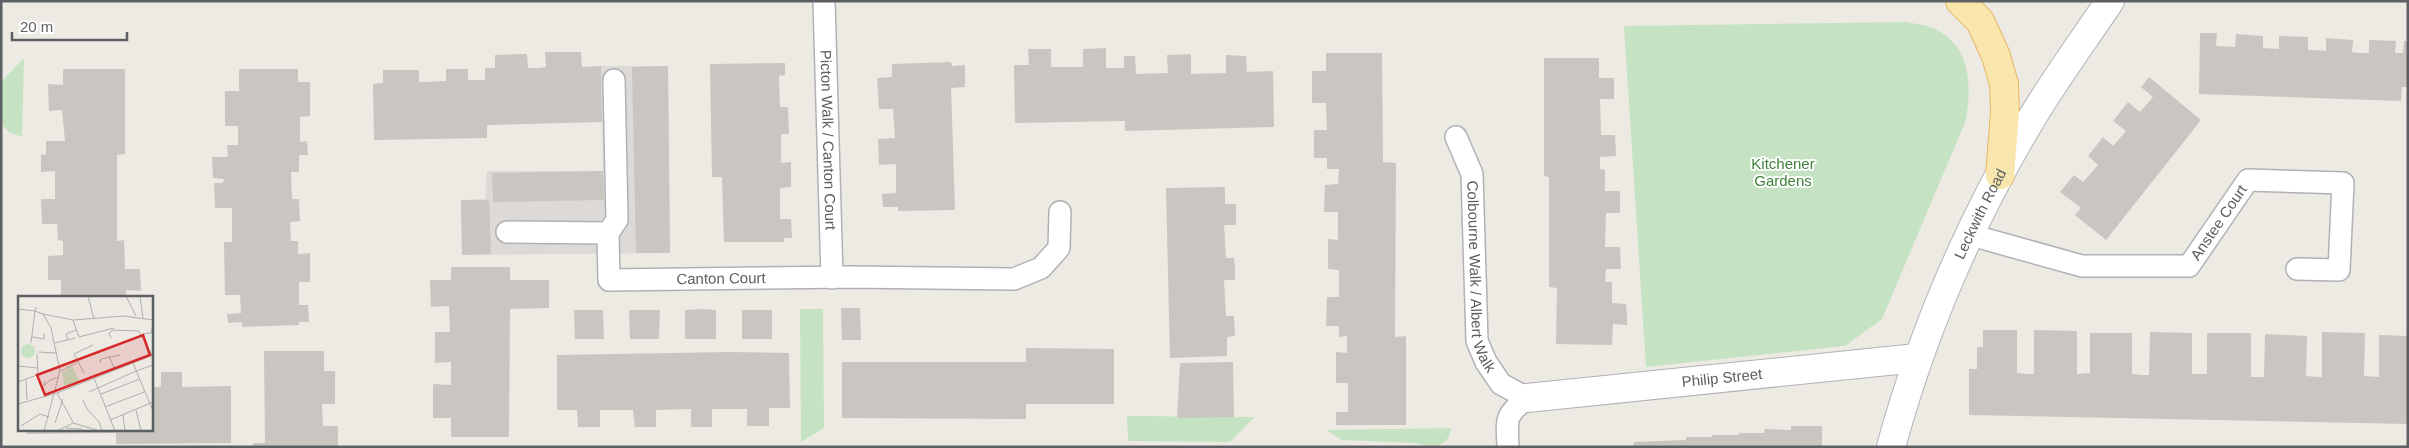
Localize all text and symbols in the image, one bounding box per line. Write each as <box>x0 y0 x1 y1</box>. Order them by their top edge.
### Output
scale bar <box>12 10 128 42</box>
text: 20 m <box>20 18 53 35</box>
street label: Picton Walk / Canton Court <box>817 49 840 231</box>
park label: Kitchener Gardens <box>1751 155 1815 189</box>
street label: Leckwith Road <box>1951 166 2009 261</box>
street label: Colbourne Walk / Albert Walk <box>1464 180 1500 376</box>
street label: Anstee Court <box>2187 181 2251 263</box>
street label: Canton Court <box>676 269 767 287</box>
inset map <box>18 296 152 430</box>
street label: Philip Street <box>1681 365 1764 390</box>

